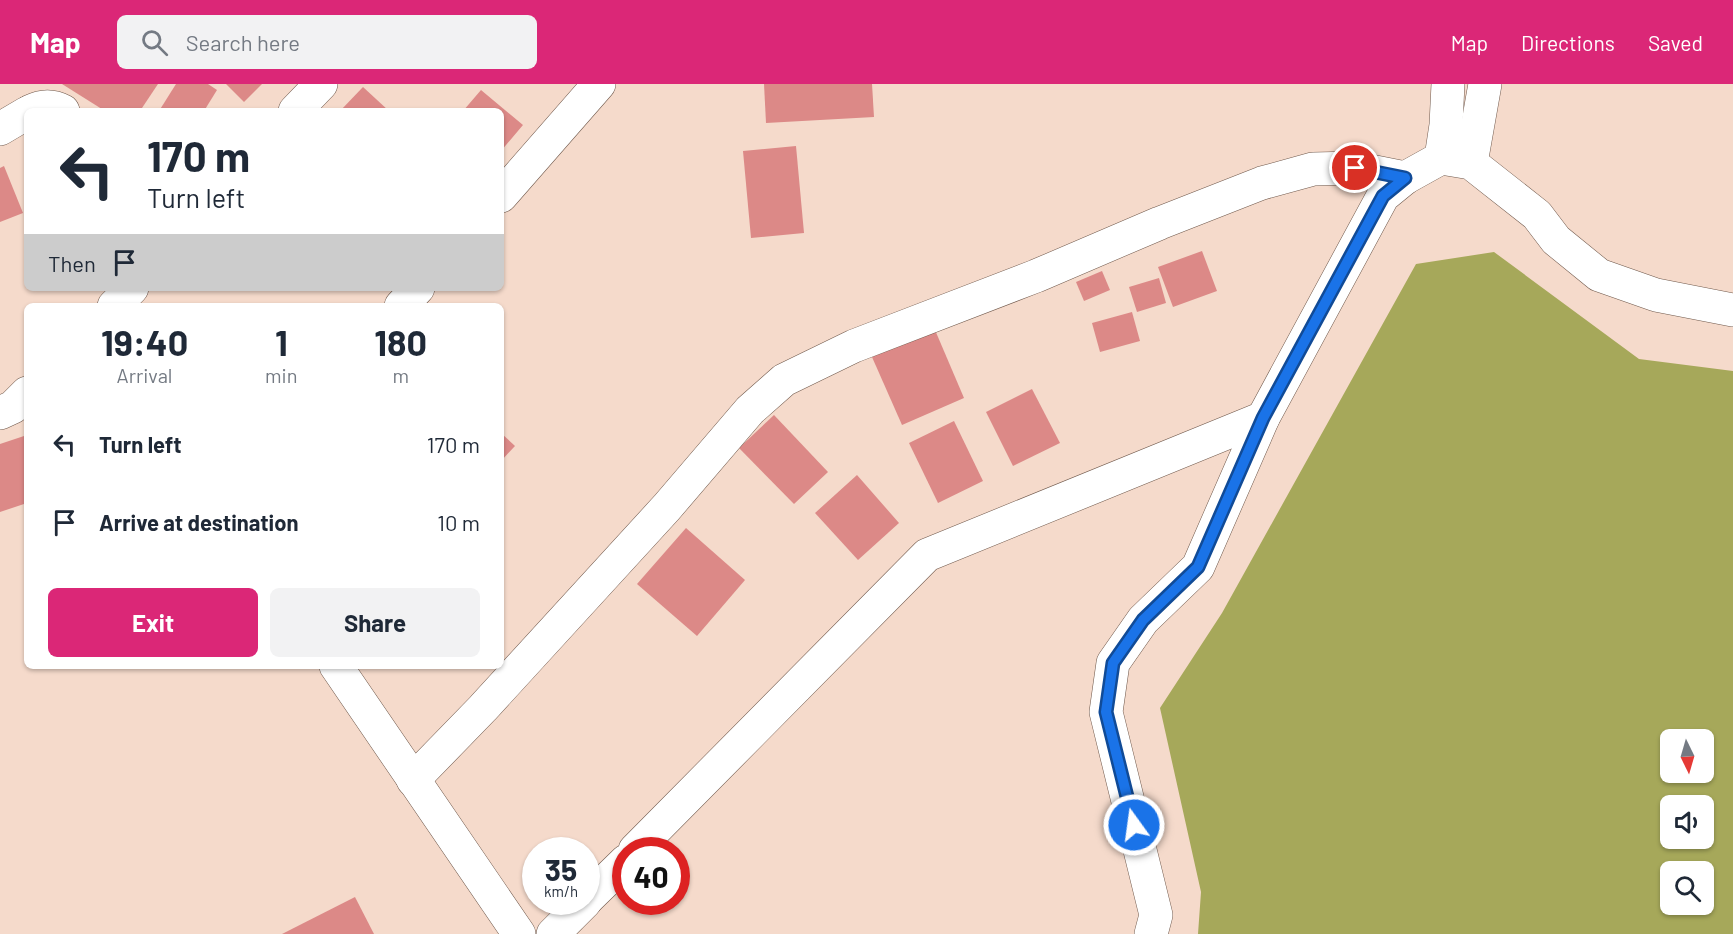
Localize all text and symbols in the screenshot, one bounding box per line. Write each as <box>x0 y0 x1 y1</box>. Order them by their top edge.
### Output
search box <box>117 15 537 69</box>
text: Map <box>30 25 81 59</box>
icon: search <box>138 26 171 59</box>
text: Search here <box>186 29 300 55</box>
text: Map <box>1451 30 1488 55</box>
text: Directions <box>1521 30 1615 55</box>
text: Saved <box>1648 30 1703 55</box>
text: 170 m <box>147 130 250 180</box>
icon: left <box>48 132 126 210</box>
pin <box>1329 142 1380 193</box>
icon: arrive <box>1338 151 1371 184</box>
text: Turn left <box>147 181 245 213</box>
icon: arrive <box>108 246 141 279</box>
text: Then <box>48 250 96 276</box>
text: 19:40 <box>101 320 188 363</box>
text: 1 <box>275 320 288 363</box>
text: 180 <box>374 320 427 363</box>
text: Arrival <box>117 363 172 387</box>
text: min <box>265 363 297 387</box>
text: m <box>392 363 409 387</box>
icon: left <box>48 428 81 461</box>
text: Turn left <box>99 431 182 457</box>
text: 170 m <box>427 431 480 457</box>
icon: arrive <box>48 506 81 539</box>
text: Arrive at destination <box>99 509 298 535</box>
text: 10 m <box>437 509 480 535</box>
button: Exit <box>48 588 258 657</box>
button: Share <box>270 588 480 657</box>
north arrow <box>1660 729 1714 783</box>
map controls <box>1660 729 1714 915</box>
position arrow <box>1102 793 1166 857</box>
button: sound <box>1660 795 1714 849</box>
speed limit sign: 40 <box>612 837 690 915</box>
text: 35 <box>545 851 577 887</box>
button: search <box>1660 861 1714 915</box>
text: km/h <box>544 882 578 900</box>

